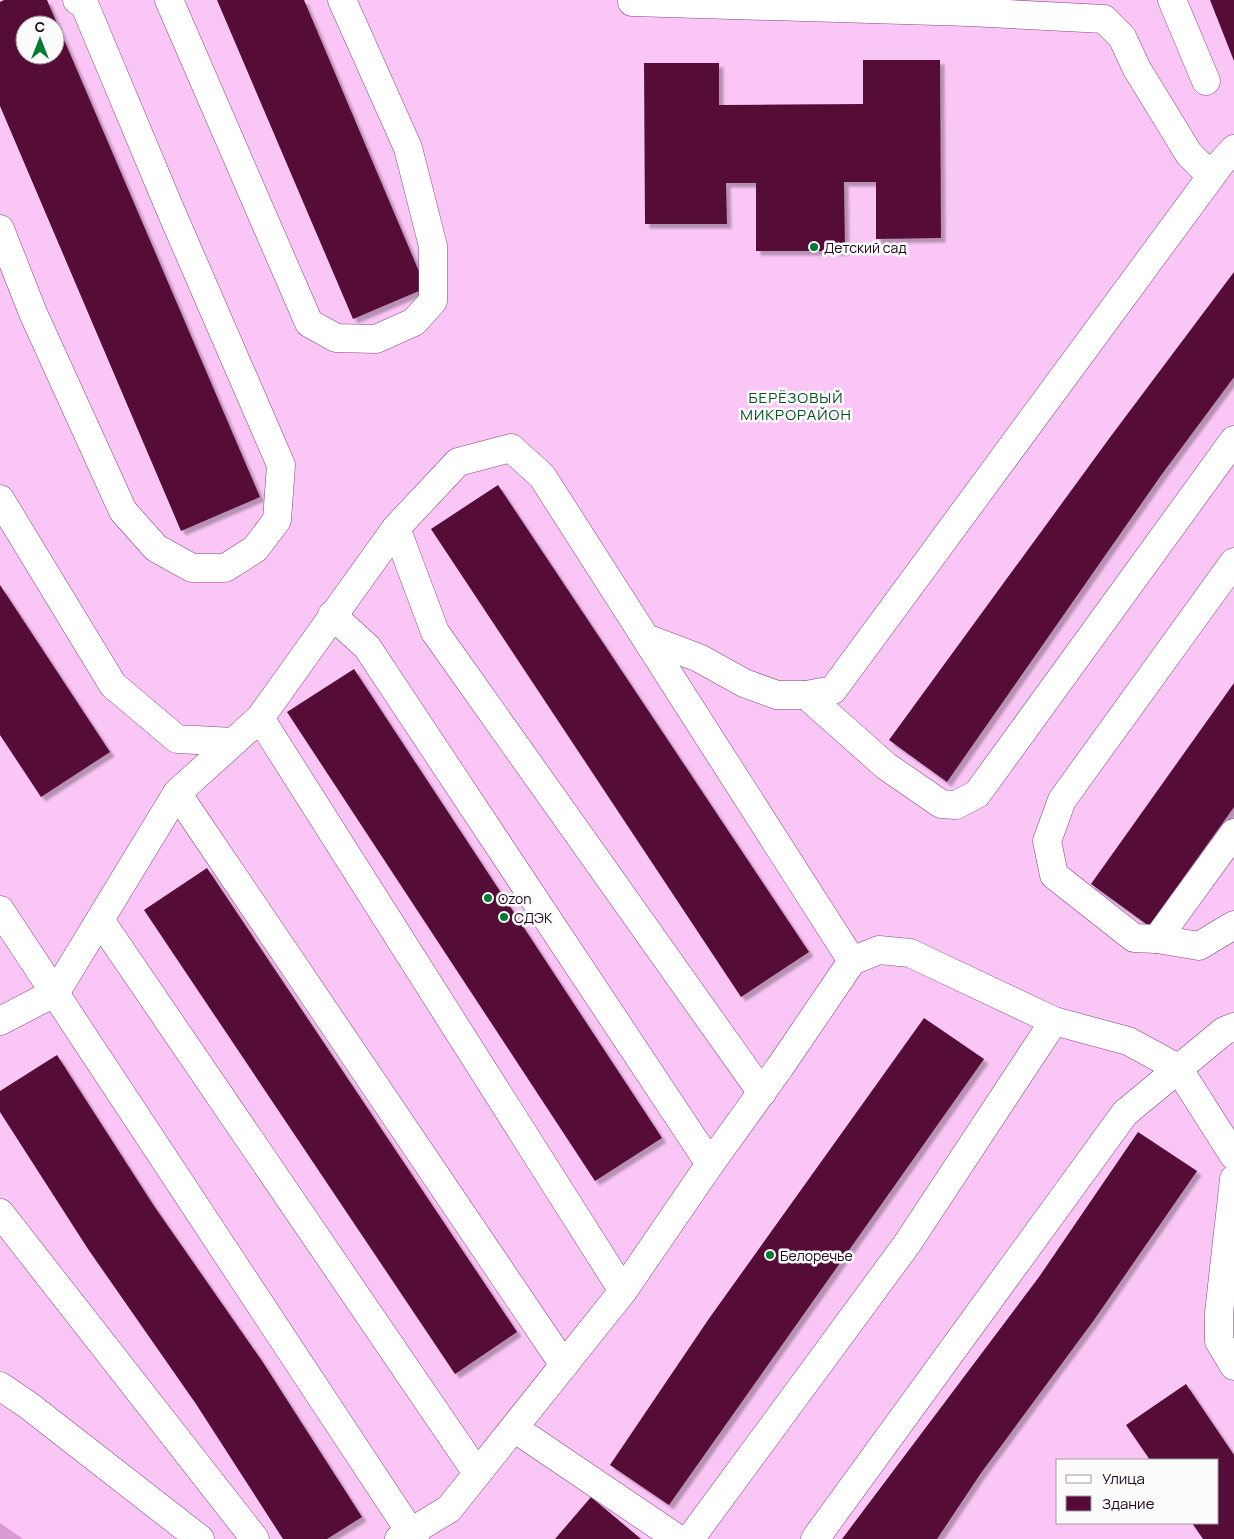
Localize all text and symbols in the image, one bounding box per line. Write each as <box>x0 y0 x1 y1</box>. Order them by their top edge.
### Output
north arrow <box>15 15 65 65</box>
text: С <box>35 17 45 36</box>
place label: Детский сад <box>824 238 907 257</box>
marker: Детский сад <box>808 241 820 253</box>
district label: БЕРЁЗОВЫЙ МИКРОРАЙОН <box>740 387 852 425</box>
place label: Ozon <box>498 889 532 908</box>
marker: Ozon <box>482 892 494 904</box>
place label: СДЭК <box>514 908 553 927</box>
marker: СДЭК <box>498 911 510 923</box>
place label: Белоречье <box>780 1246 853 1265</box>
marker: Белоречье <box>764 1249 776 1261</box>
legend <box>1056 1459 1219 1524</box>
text: Улица <box>1102 1468 1145 1489</box>
text: Здание <box>1102 1493 1155 1514</box>

